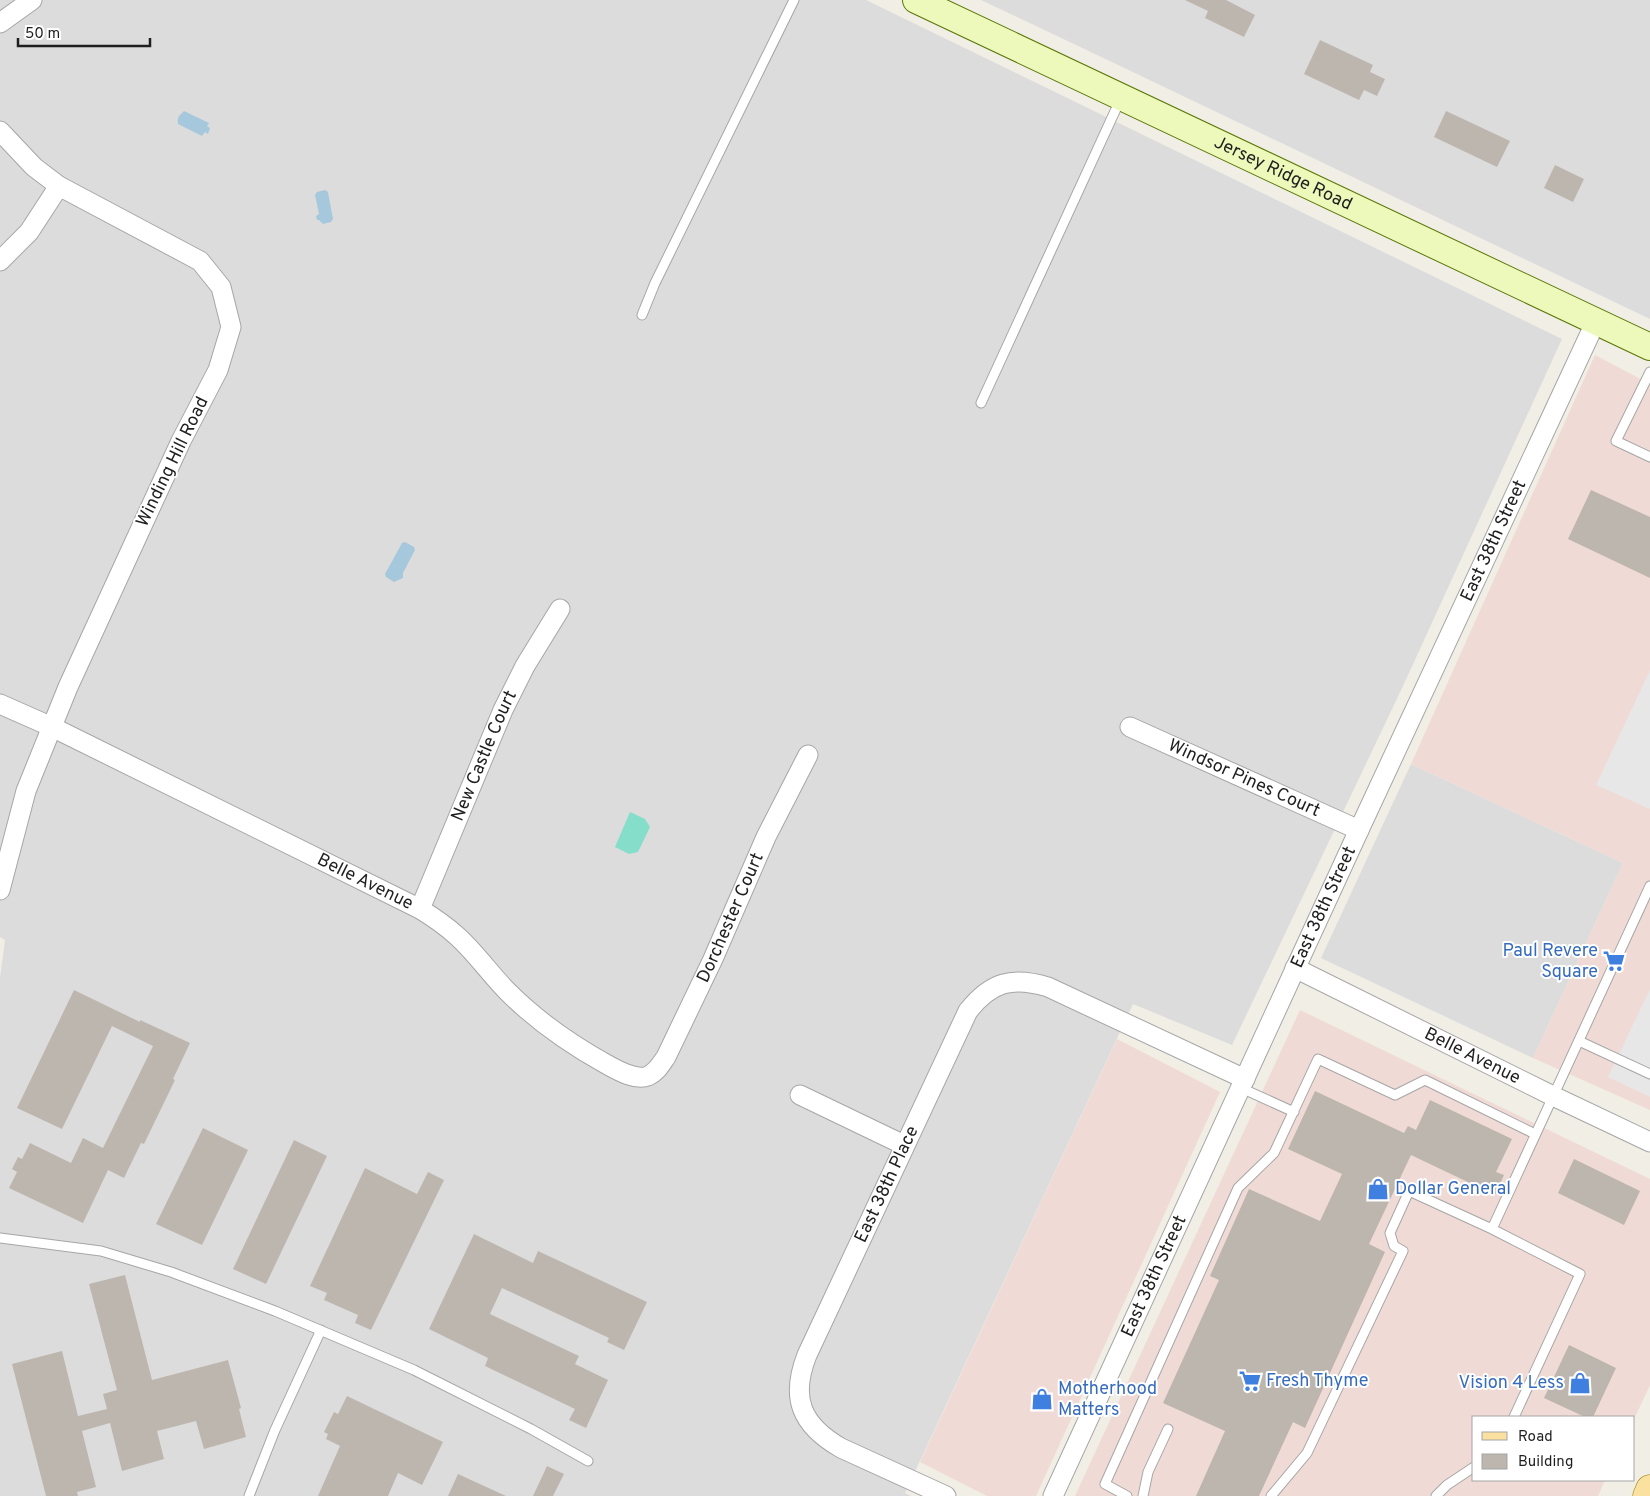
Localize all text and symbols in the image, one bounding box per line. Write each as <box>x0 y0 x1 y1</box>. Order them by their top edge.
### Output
scale bar <box>18 15 150 47</box>
text: 50 m <box>25 25 60 44</box>
street label: Jersey Ridge Road <box>1210 131 1356 216</box>
street label: Winding Hill Road <box>132 393 214 531</box>
street label: East 38th Street <box>1456 476 1532 605</box>
street label: New Castle Court <box>446 687 522 825</box>
street label: Windsor Pines Court <box>1164 734 1324 822</box>
street label: East 38th Street <box>1286 843 1361 972</box>
street label: Belle Avenue <box>313 848 417 915</box>
street label: Dorchester Court <box>692 849 769 987</box>
place label: Paul Revere Square <box>1502 940 1598 984</box>
supermarket icon: Paul Revere Square <box>1601 948 1627 974</box>
street label: Belle Avenue <box>1420 1022 1524 1090</box>
street label: East 38th Place <box>850 1122 924 1247</box>
shop icon: Dollar General <box>1365 1176 1391 1202</box>
place label: Dollar General <box>1395 1178 1511 1201</box>
street label: East 38th Street <box>1116 1212 1192 1341</box>
supermarket icon: Fresh Thyme <box>1237 1368 1263 1394</box>
place label: Fresh Thyme <box>1266 1370 1368 1393</box>
shop icon: Vision 4 Less <box>1567 1370 1593 1396</box>
place label: Vision 4 Less <box>1459 1372 1564 1395</box>
place label: Motherhood Matters <box>1058 1378 1157 1422</box>
shop icon: Motherhood Matters <box>1029 1386 1055 1412</box>
legend <box>1472 1416 1635 1481</box>
text: Road <box>1518 1428 1553 1447</box>
text: Building <box>1518 1453 1573 1472</box>

